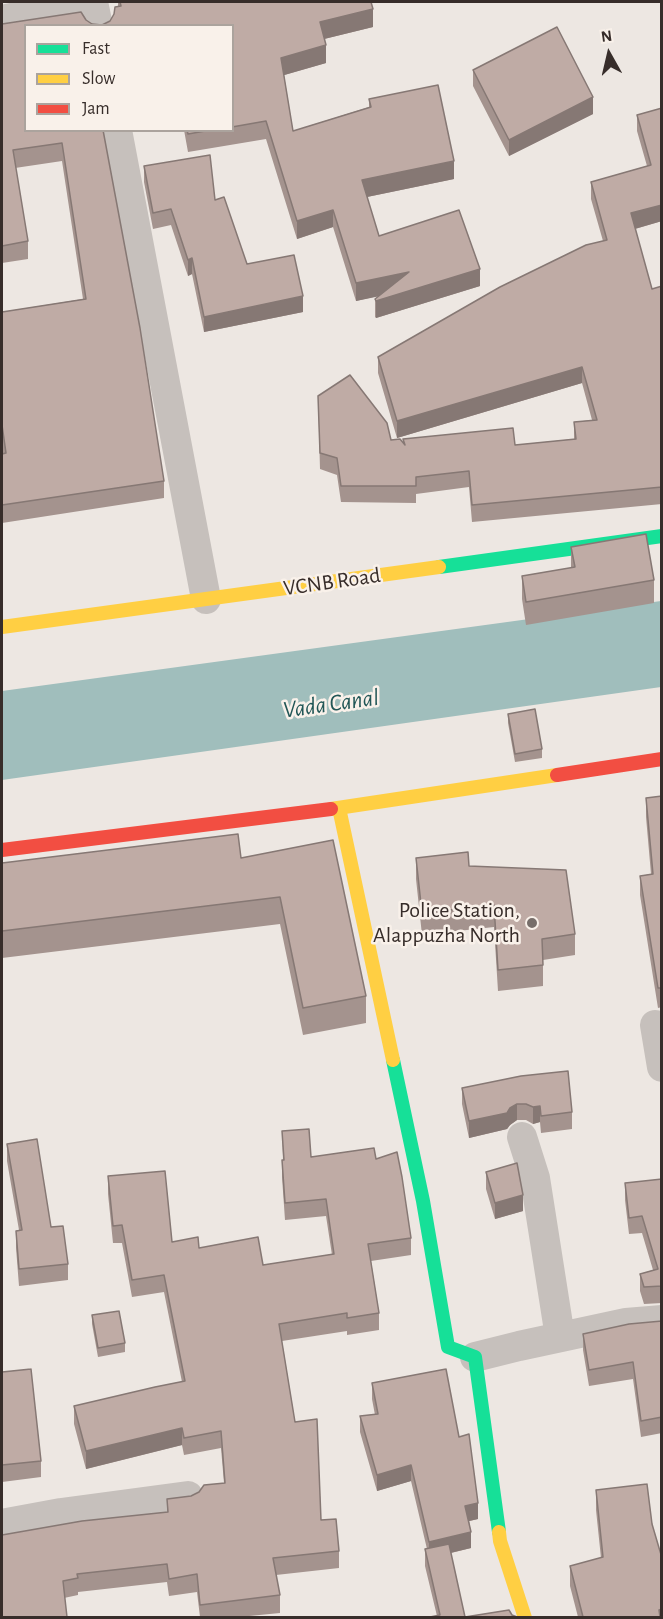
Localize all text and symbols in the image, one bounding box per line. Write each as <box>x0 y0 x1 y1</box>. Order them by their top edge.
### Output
legend <box>24 24 234 132</box>
north arrow <box>579 24 639 84</box>
text: N <box>600 27 613 45</box>
text: Fast <box>82 40 110 58</box>
text: Slow <box>82 70 115 88</box>
text: Jam <box>82 100 110 118</box>
street label: VCNB Road <box>282 562 382 602</box>
water label: Vada Canal <box>281 683 381 725</box>
place label: Police Station, Alappuzha North <box>373 897 520 948</box>
marker: Police Station, Alappuzha North <box>525 916 539 930</box>

